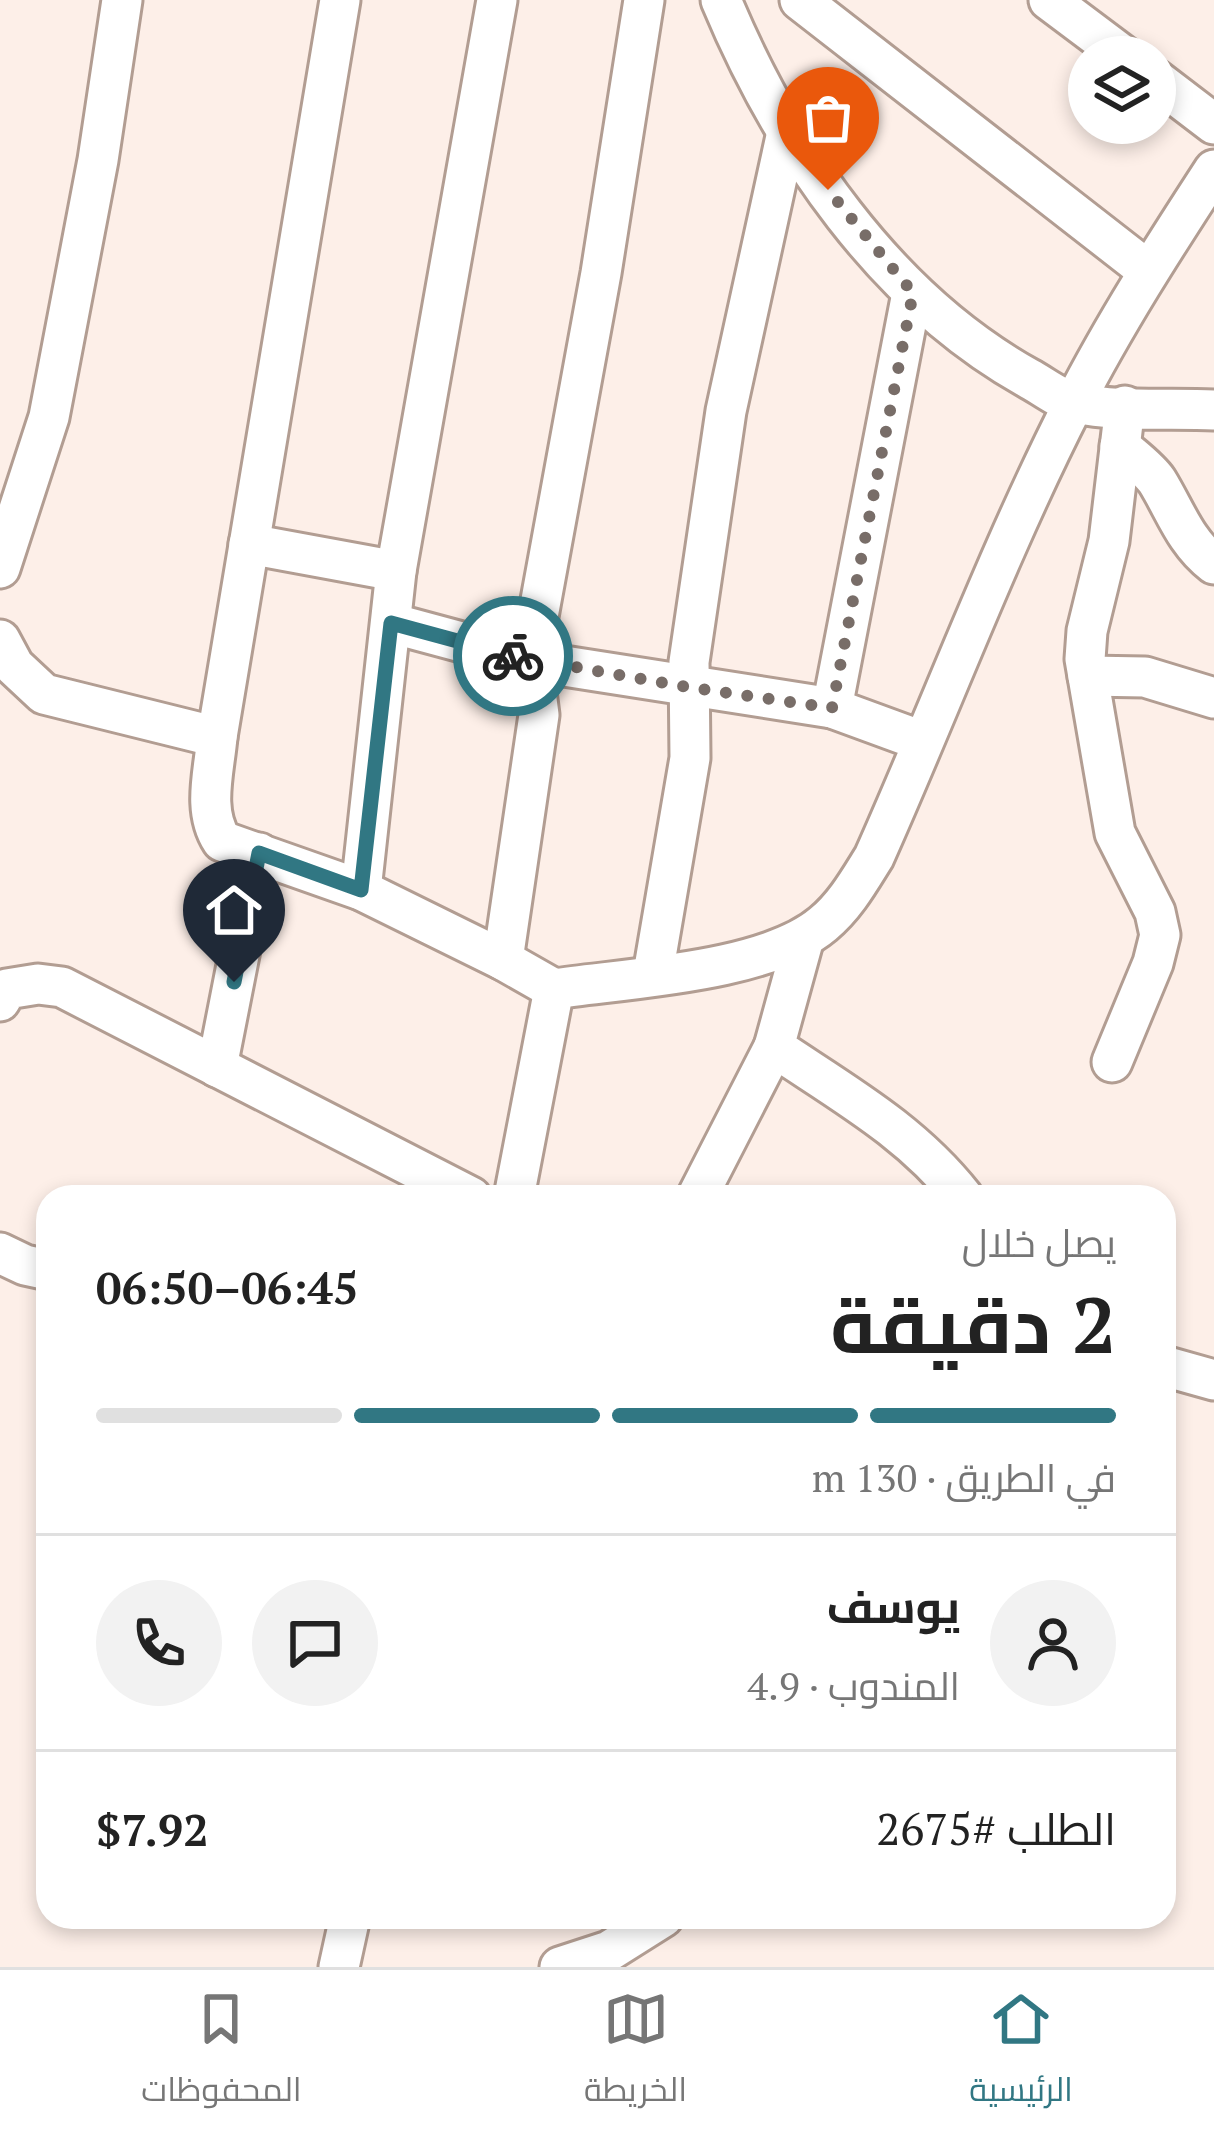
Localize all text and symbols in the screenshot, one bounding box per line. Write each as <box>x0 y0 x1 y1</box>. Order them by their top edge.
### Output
map controls <box>1068 36 1176 144</box>
button: layers <box>1068 36 1176 144</box>
pin <box>777 67 879 190</box>
icon: bag <box>795 85 861 151</box>
courier <box>453 596 573 716</box>
icon: bike <box>480 623 546 689</box>
pin <box>183 859 285 982</box>
icon: home <box>201 877 267 943</box>
text: يصل خلال <box>962 1216 1116 1268</box>
text: 06:45–06:50 <box>96 1257 358 1317</box>
text: 2 دقيقة <box>830 1272 1116 1375</box>
text: في الطريق · 130 m <box>812 1451 1116 1503</box>
text: يوسف <box>826 1576 960 1636</box>
button: phone <box>96 1580 222 1706</box>
button: chat <box>252 1580 378 1706</box>
button: person <box>990 1580 1116 1706</box>
text: المندوب · 4.9 <box>747 1659 960 1711</box>
text: الطلب #2675 <box>876 1798 1116 1858</box>
text: $7.92 <box>96 1799 209 1859</box>
tab: المحفوظات <box>141 1986 302 2120</box>
tab: الخريطة <box>584 1986 687 2120</box>
tab: الرئيسية <box>969 1986 1073 2120</box>

